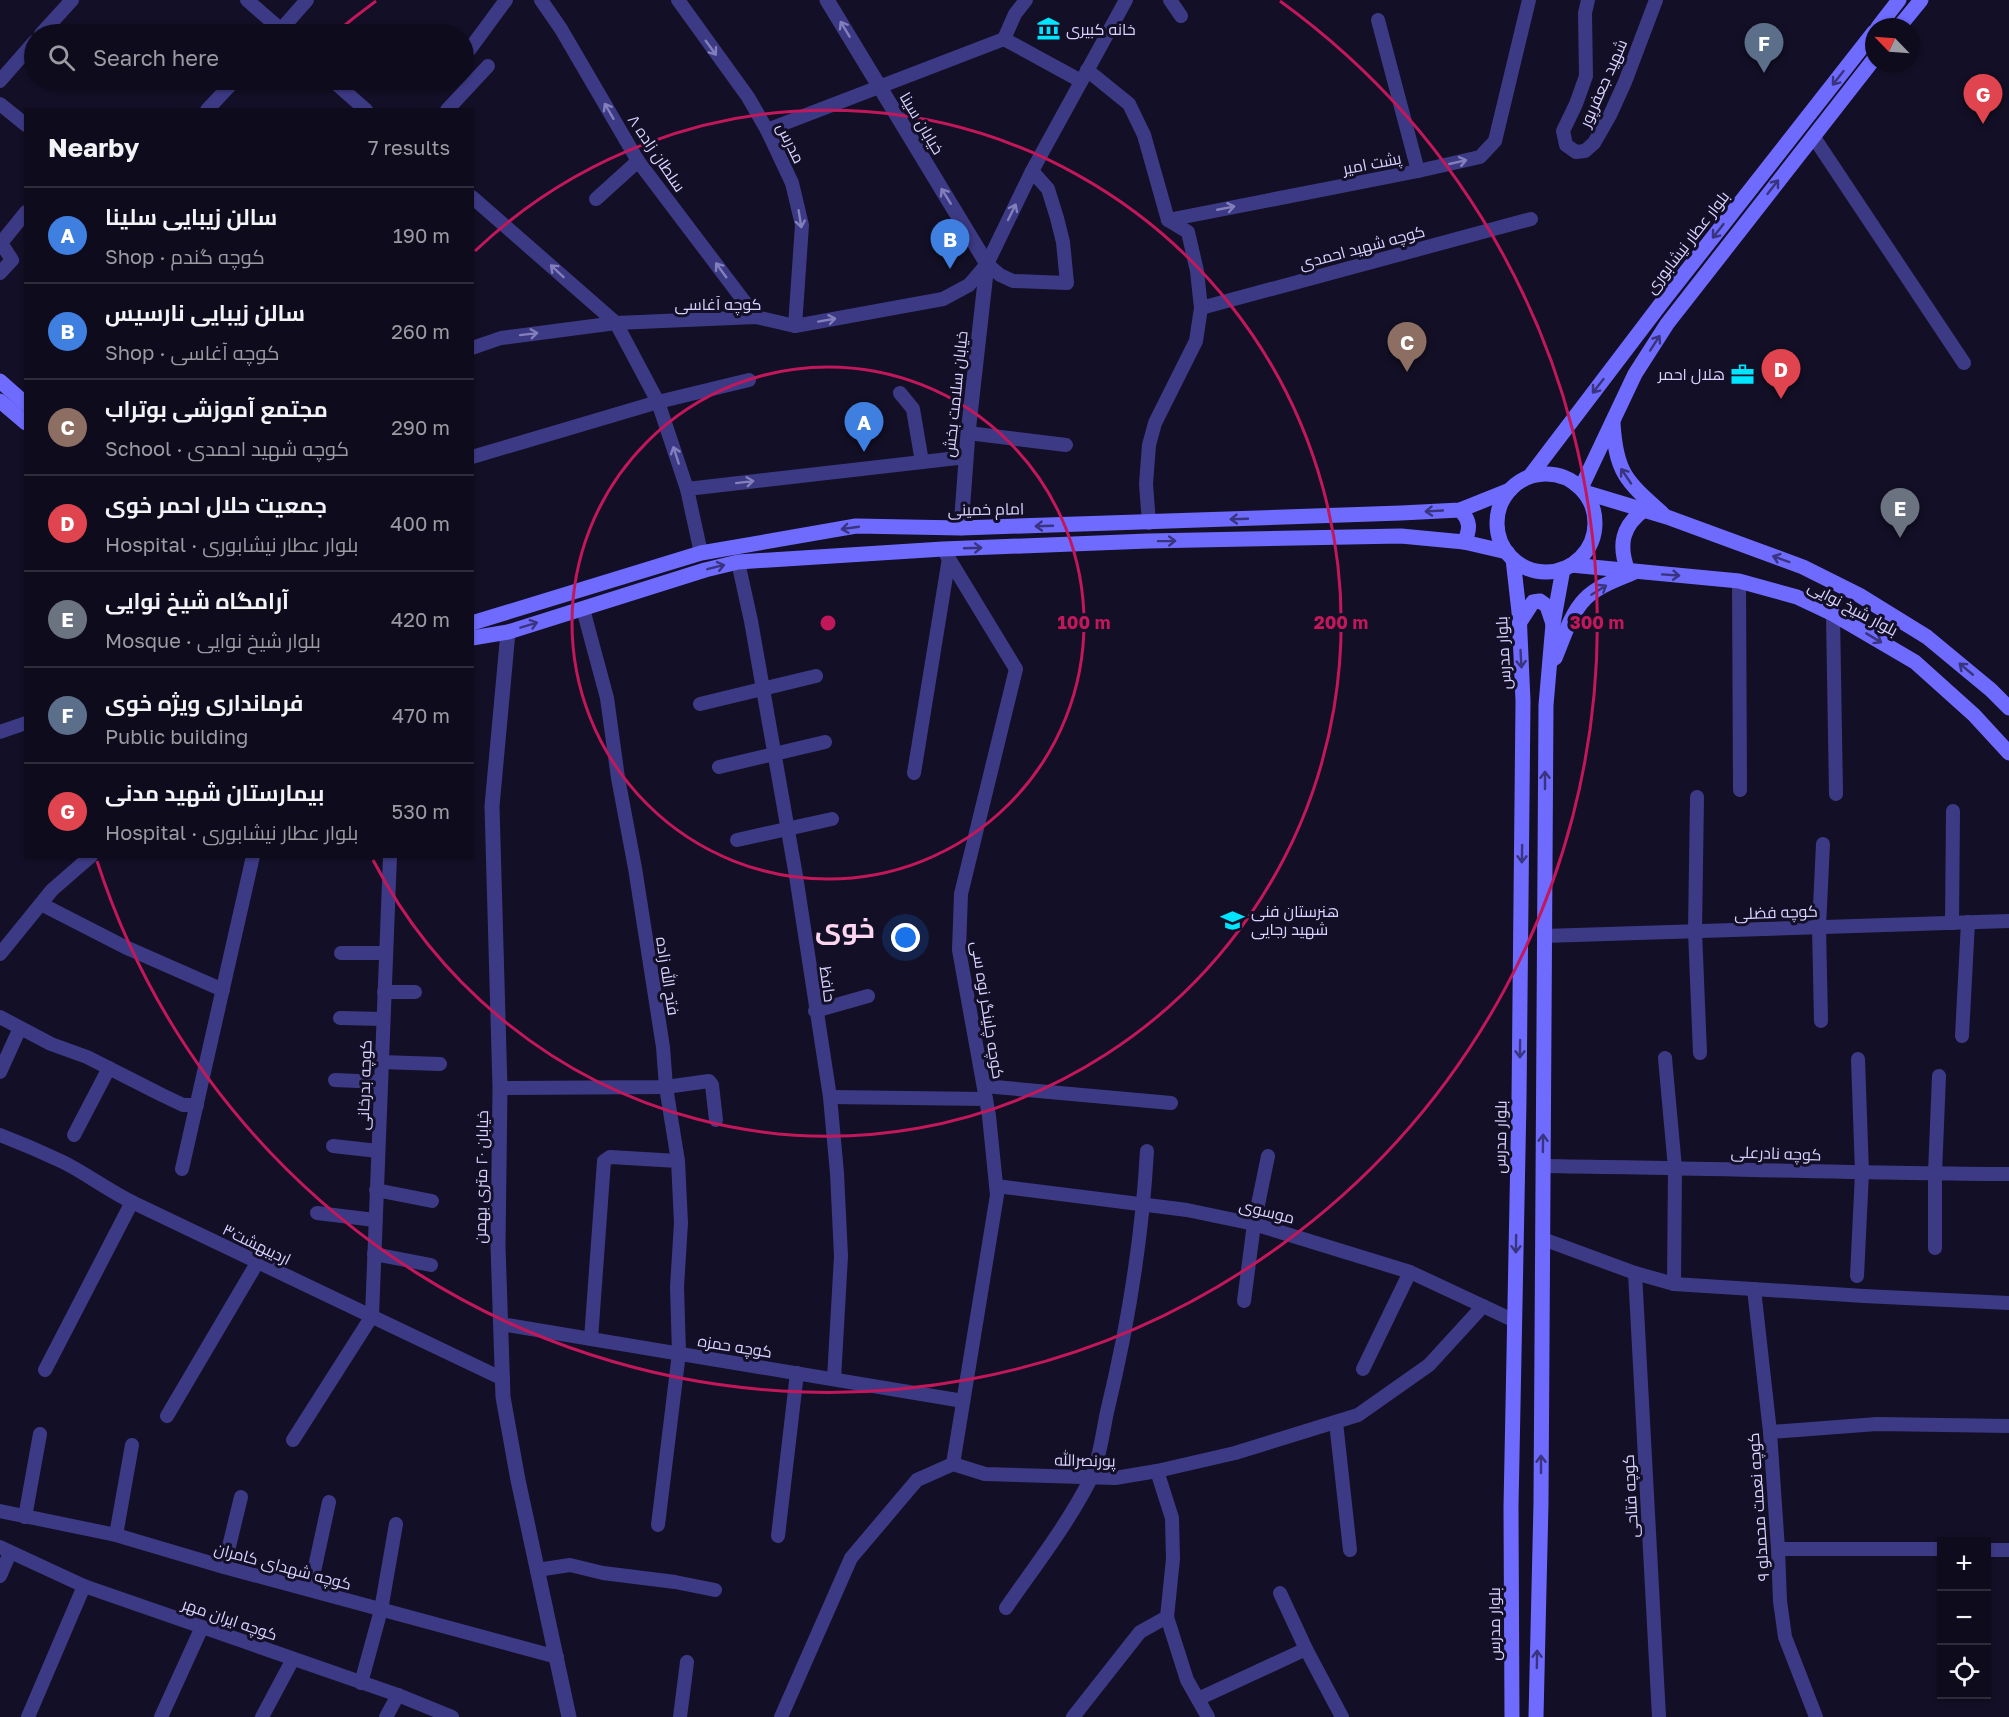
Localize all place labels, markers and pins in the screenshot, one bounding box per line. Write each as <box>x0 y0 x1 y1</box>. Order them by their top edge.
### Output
museum icon: خانه کبیری <box>1035 16 1061 42</box>
place label: خانه کبیری <box>1066 19 1136 40</box>
pin: F <box>1744 23 1784 73</box>
pin: G <box>1964 74 2002 124</box>
pin: B <box>930 220 970 269</box>
pin: C <box>1388 322 1426 372</box>
pin: D <box>1762 350 1800 399</box>
office icon: هلال احمر <box>1730 361 1756 387</box>
place label: هلال احمر <box>1657 364 1725 385</box>
pin: A <box>844 402 884 452</box>
pin: E <box>1880 488 1920 538</box>
centre of rings <box>818 613 838 633</box>
place label: هنرستان فنی شهید رجایی <box>1251 901 1339 940</box>
school or university icon: هنرستان فنی شهید رجایی <box>1220 907 1246 933</box>

